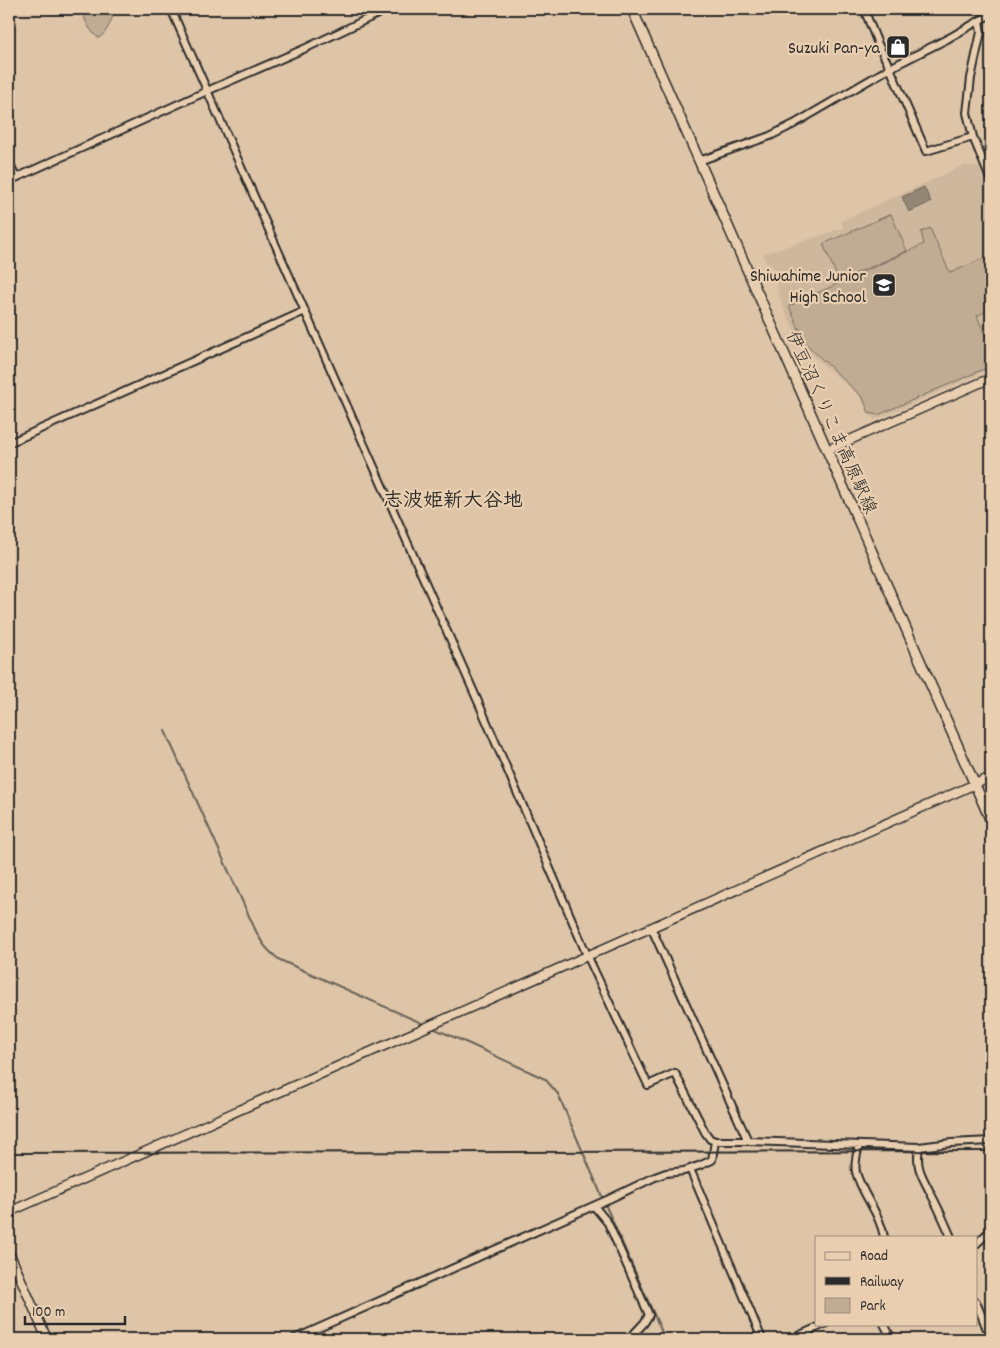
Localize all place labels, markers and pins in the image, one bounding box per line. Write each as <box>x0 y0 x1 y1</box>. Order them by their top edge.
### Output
shop icon: Suzuki Pan-ya <box>885 34 911 60</box>
place label: Suzuki Pan-ya <box>788 37 881 62</box>
place label: Shiwahime Junior High School <box>750 265 867 311</box>
school or university icon: Shiwahime Junior High School <box>871 272 897 298</box>

